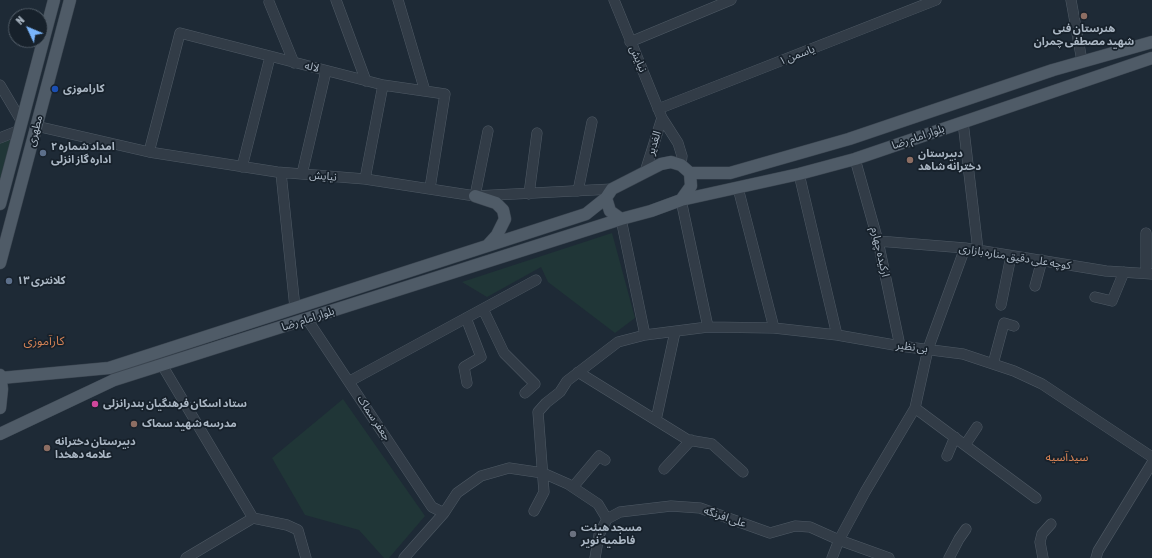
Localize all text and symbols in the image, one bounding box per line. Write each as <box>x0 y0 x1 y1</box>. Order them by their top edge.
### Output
north arrow <box>8 8 48 48</box>
marker: هنرستان فنی شهید مصطفی چمران <box>1079 11 1089 21</box>
text: N <box>14 14 27 27</box>
place label: هنرستان فنی شهید مصطفی چمران <box>1034 22 1134 48</box>
street label: یاسمن ۱ <box>777 42 817 68</box>
street label: نیایش <box>627 44 649 74</box>
street label: لاله <box>303 59 321 75</box>
place label: کاراموزی <box>63 82 104 96</box>
marker: کاراموزی <box>50 84 60 94</box>
street label: مطهری <box>24 114 46 148</box>
street label: بلوار امام رضا <box>890 122 946 152</box>
street label: الغدیر <box>644 129 664 157</box>
place label: امداد شماره ۲ اداره گاز انزلی <box>51 140 115 166</box>
place label: دبیرستان دخترانه شاهد <box>918 147 981 173</box>
marker: امداد شماره ۲ اداره گاز انزلی <box>38 148 48 158</box>
marker: دبیرستان دخترانه شاهد <box>905 155 915 165</box>
street label: نیایش <box>309 168 337 184</box>
street label: ارکیده چهارم <box>868 226 892 278</box>
street label: کوچه علی دقیق مناره بازاری <box>958 242 1072 272</box>
place label: کلانتری ۱۳ <box>17 274 66 288</box>
marker: کلانتری ۱۳ <box>4 276 14 286</box>
street label: بلوار امام رضا <box>280 304 336 334</box>
district label: کارآموزی <box>24 334 64 348</box>
street label: بی نظیر <box>895 339 929 355</box>
street label: جعفر سماک <box>354 393 394 443</box>
place label: ستاد اسکان فرهنگیان بندرانزلی <box>103 397 247 411</box>
marker: ستاد اسکان فرهنگیان بندرانزلی <box>90 399 100 409</box>
place label: مدرسه شهید سماک <box>142 417 237 431</box>
marker: مدرسه شهید سماک <box>129 419 139 429</box>
place label: دبیرستان دخترانه علامه دهخدا <box>55 435 136 461</box>
marker: دبیرستان دخترانه علامه دهخدا <box>42 443 52 453</box>
district label: سیدآسیه <box>1046 450 1088 464</box>
street label: علی افرنگه <box>702 504 748 530</box>
place label: مسجد هیئت فاطمیه نویر <box>581 521 642 547</box>
marker: مسجد هیئت فاطمیه نویر <box>568 529 578 539</box>

